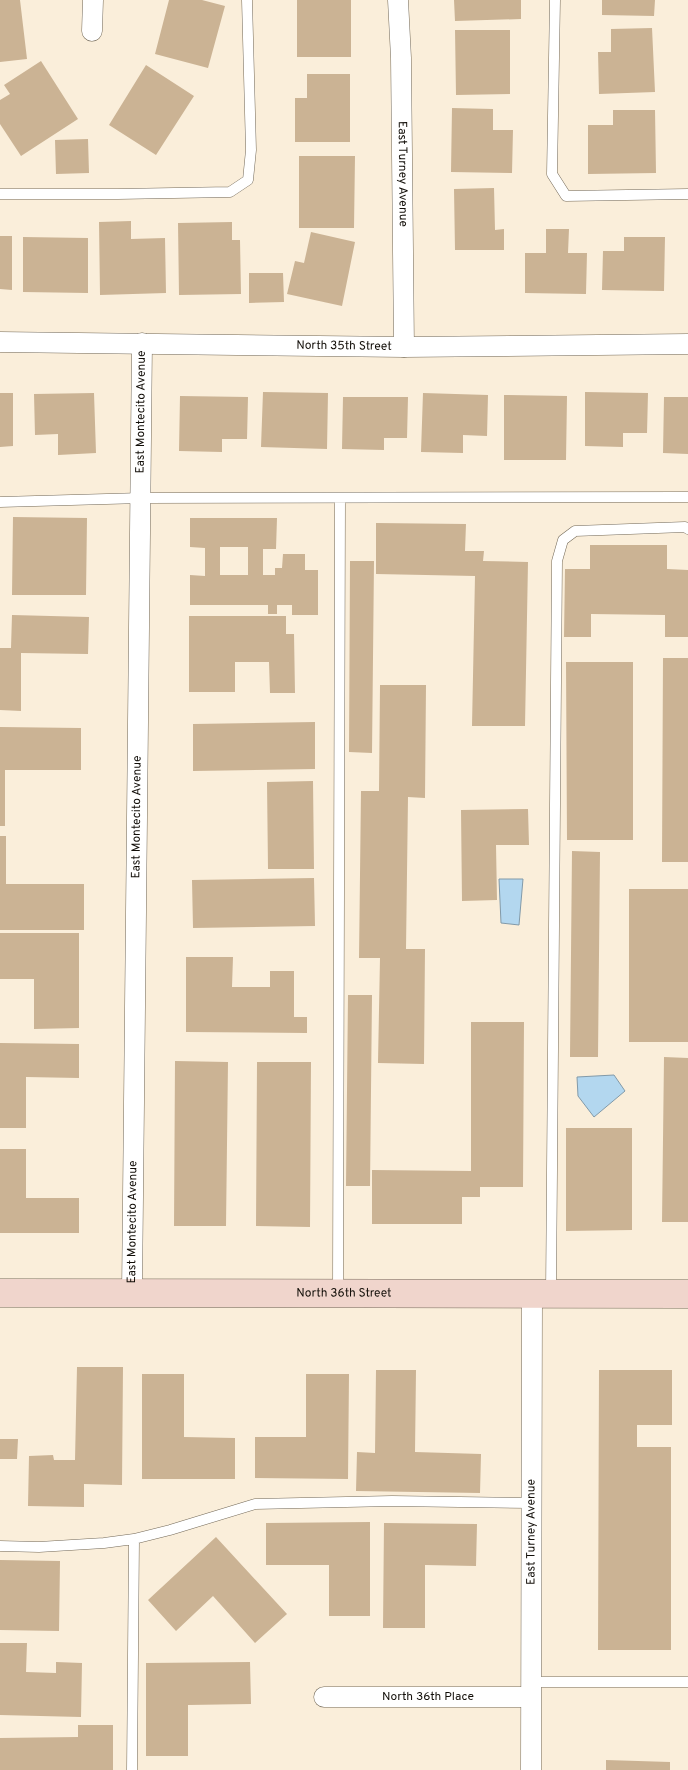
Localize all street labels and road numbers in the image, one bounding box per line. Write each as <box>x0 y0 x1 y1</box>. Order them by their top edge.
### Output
street label: East Turney Avenue <box>394 121 411 227</box>
street label: North 35th Street <box>296 338 392 355</box>
street label: East Montecito Avenue <box>133 350 150 474</box>
street label: East Montecito Avenue <box>128 755 146 879</box>
street label: East Montecito Avenue <box>124 1160 141 1284</box>
street label: North 36th Street <box>296 1285 392 1302</box>
street label: East Turney Avenue <box>523 1479 540 1585</box>
street label: North 36th Place <box>382 1689 474 1705</box>

